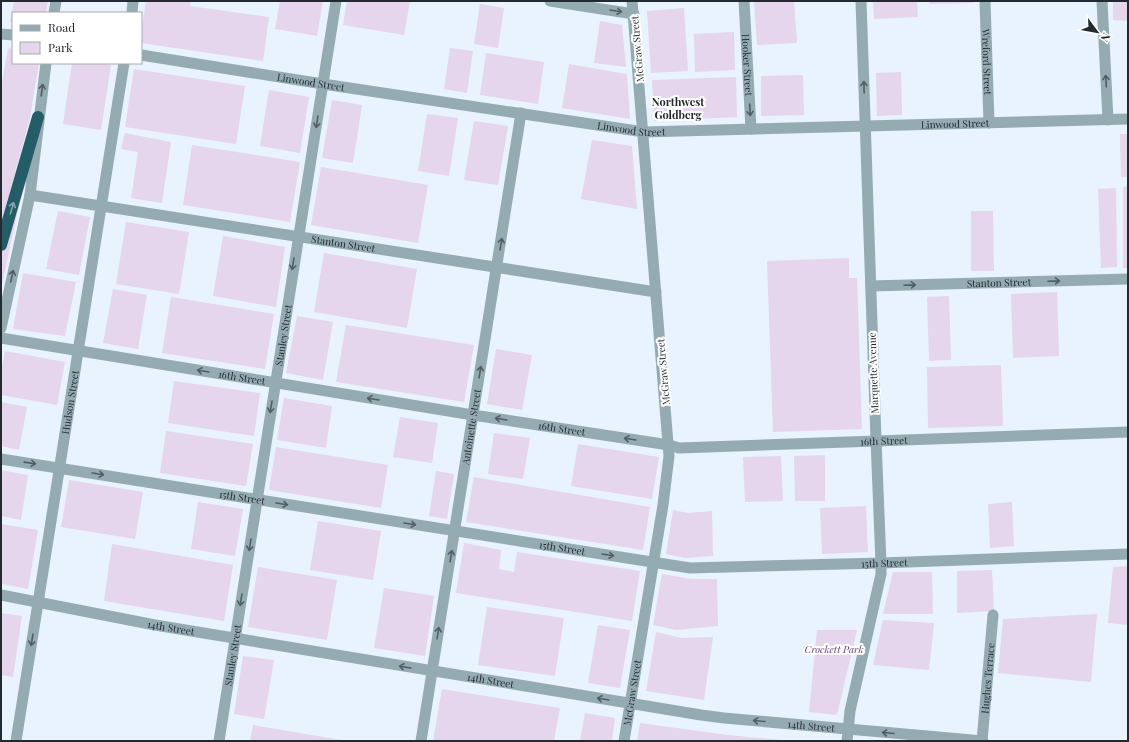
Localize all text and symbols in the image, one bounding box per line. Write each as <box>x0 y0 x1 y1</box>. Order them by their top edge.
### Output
one-way arrow <box>609 7 622 15</box>
legend <box>12 12 142 64</box>
north arrow <box>1077 12 1117 52</box>
street label: McGraw Street <box>627 15 647 83</box>
text: Road <box>48 19 75 35</box>
street label: Wreford Street <box>979 28 995 96</box>
text: N <box>1097 30 1114 45</box>
street label: Hooker Street <box>739 33 756 97</box>
text: Park <box>48 39 73 55</box>
street label: Linwood Street <box>276 70 346 94</box>
one-way arrow <box>1103 75 1110 88</box>
one-way arrow <box>860 81 868 94</box>
one-way arrow <box>38 84 46 97</box>
district label: Northwest Goldberg <box>652 94 704 122</box>
one-way arrow <box>746 103 754 116</box>
one-way arrow <box>313 115 321 128</box>
street label: Linwood Street <box>921 116 990 132</box>
street label: Linwood Street <box>596 118 666 139</box>
one-way arrow <box>9 201 16 214</box>
street label: Stanton Street <box>310 232 377 255</box>
one-way arrow <box>497 238 505 251</box>
one-way arrow <box>289 258 297 271</box>
one-way arrow <box>9 270 17 283</box>
street label: Stanton Street <box>967 275 1032 290</box>
one-way arrow <box>1047 277 1060 285</box>
one-way arrow <box>903 281 916 289</box>
street label: Stanley Street <box>271 303 295 367</box>
street label: Marquette Avenue <box>865 332 881 414</box>
street label: McGraw Street <box>653 338 673 406</box>
one-way arrow <box>476 366 484 379</box>
one-way arrow <box>197 367 210 375</box>
street label: 16th Street <box>217 367 267 388</box>
street label: Hudson Street <box>58 369 82 435</box>
street label: Antoinette Street <box>458 388 484 467</box>
one-way arrow <box>367 395 380 403</box>
one-way arrow <box>267 400 275 413</box>
one-way arrow <box>495 415 508 423</box>
street label: 16th Street <box>537 418 587 439</box>
street label: 16th Street <box>860 433 908 449</box>
one-way arrow <box>624 435 637 443</box>
one-way arrow <box>23 459 36 467</box>
one-way arrow <box>91 470 104 478</box>
street label: 15th Street <box>218 487 267 508</box>
one-way arrow <box>275 500 288 508</box>
one-way arrow <box>403 520 416 528</box>
street label: 15th Street <box>538 537 587 558</box>
one-way arrow <box>246 538 254 551</box>
one-way arrow <box>447 550 455 563</box>
one-way arrow <box>601 551 614 559</box>
street label: 15th Street <box>861 555 908 571</box>
one-way arrow <box>237 593 245 606</box>
street label: 14th Street <box>146 617 196 638</box>
street label: Stanley Street <box>221 623 244 687</box>
one-way arrow <box>434 627 442 640</box>
one-way arrow <box>28 633 36 646</box>
park label: Crockett Park <box>804 642 864 656</box>
street label: Hughes Terrace <box>977 642 998 714</box>
street label: McGraw Street <box>620 658 644 727</box>
one-way arrow <box>399 663 412 671</box>
street label: 14th Street <box>466 670 516 691</box>
one-way arrow <box>596 695 609 703</box>
street label: 14th Street <box>787 717 836 735</box>
one-way arrow <box>753 718 766 725</box>
one-way arrow <box>882 729 895 736</box>

